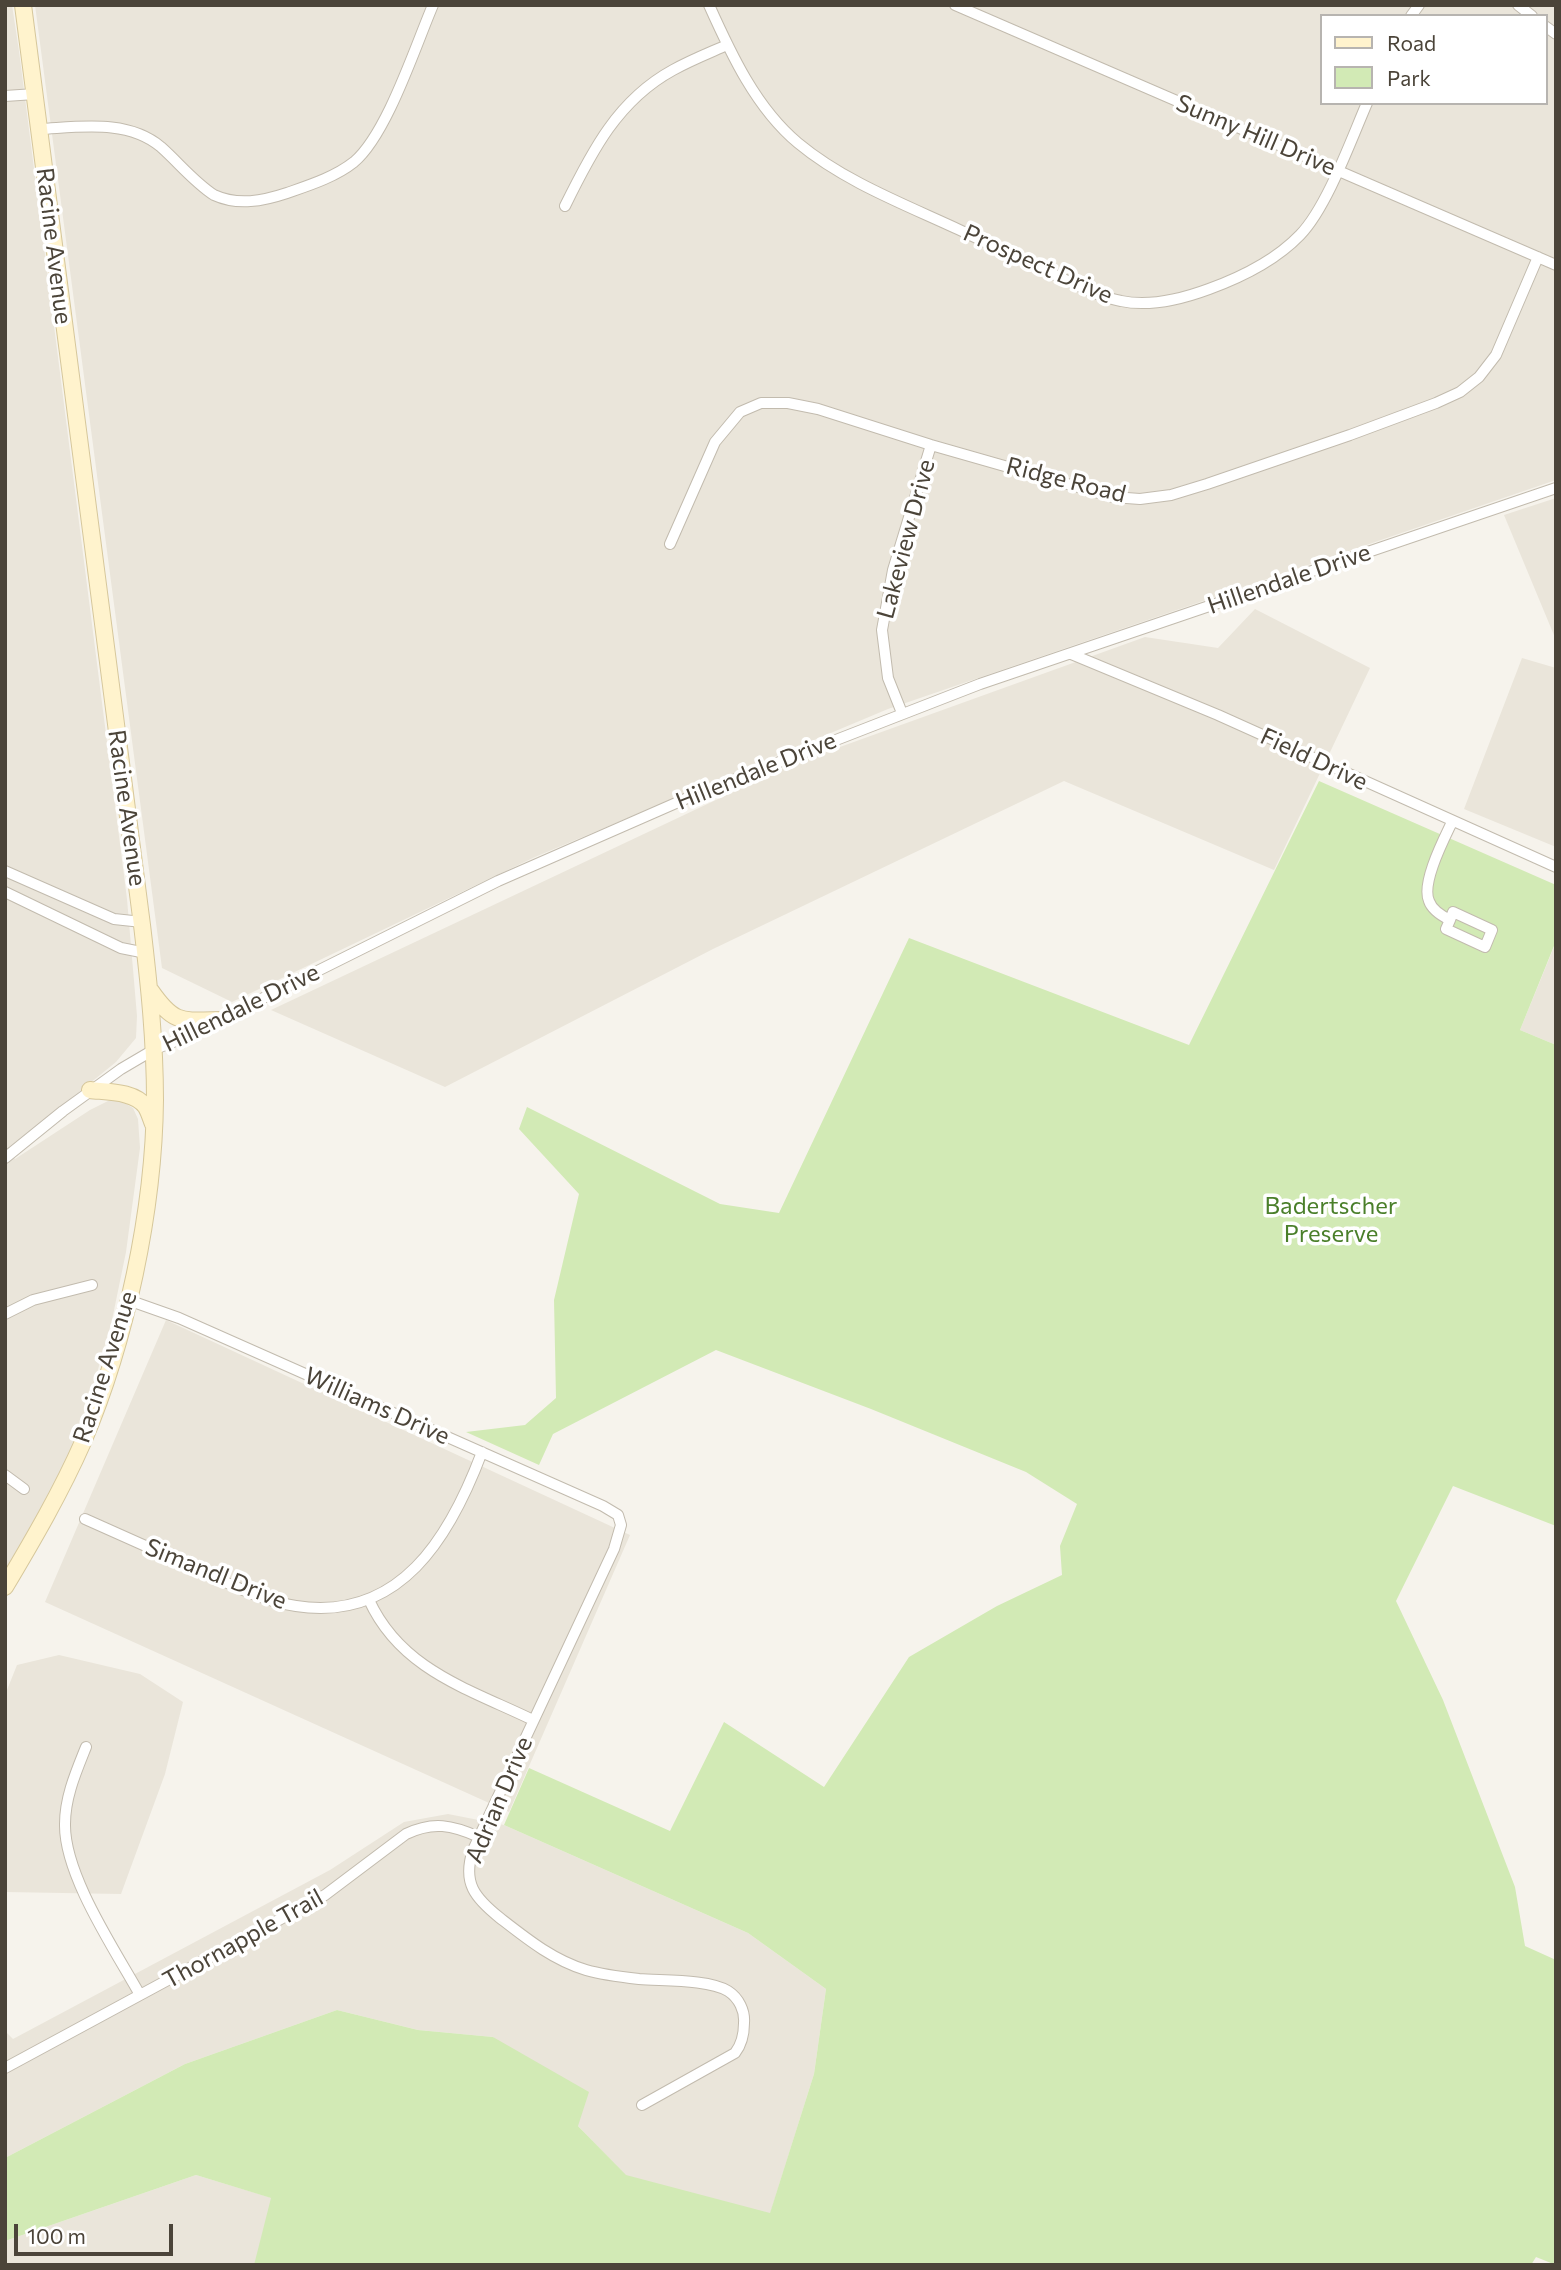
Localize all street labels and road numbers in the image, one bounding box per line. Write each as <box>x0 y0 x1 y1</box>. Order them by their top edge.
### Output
street label: Sunny Hill Drive <box>1172 88 1340 182</box>
street label: Racine Avenue <box>30 166 78 326</box>
street label: Prospect Drive <box>959 218 1117 310</box>
street label: Ridge Road <box>1003 451 1129 509</box>
street label: Lakeview Drive <box>871 456 941 622</box>
street label: Hillendale Drive <box>1204 538 1374 620</box>
street label: Field Drive <box>1256 722 1372 796</box>
street label: Hillendale Drive <box>672 726 840 816</box>
street label: Racine Avenue <box>102 728 152 888</box>
street label: Hillendale Drive <box>158 958 324 1058</box>
street label: Racine Avenue <box>67 1288 143 1446</box>
street label: Williams Drive <box>300 1361 454 1451</box>
street label: Simandl Drive <box>141 1533 291 1615</box>
street label: Adrian Drive <box>459 1732 539 1868</box>
street label: Thornapple Trail <box>158 1883 328 1995</box>

